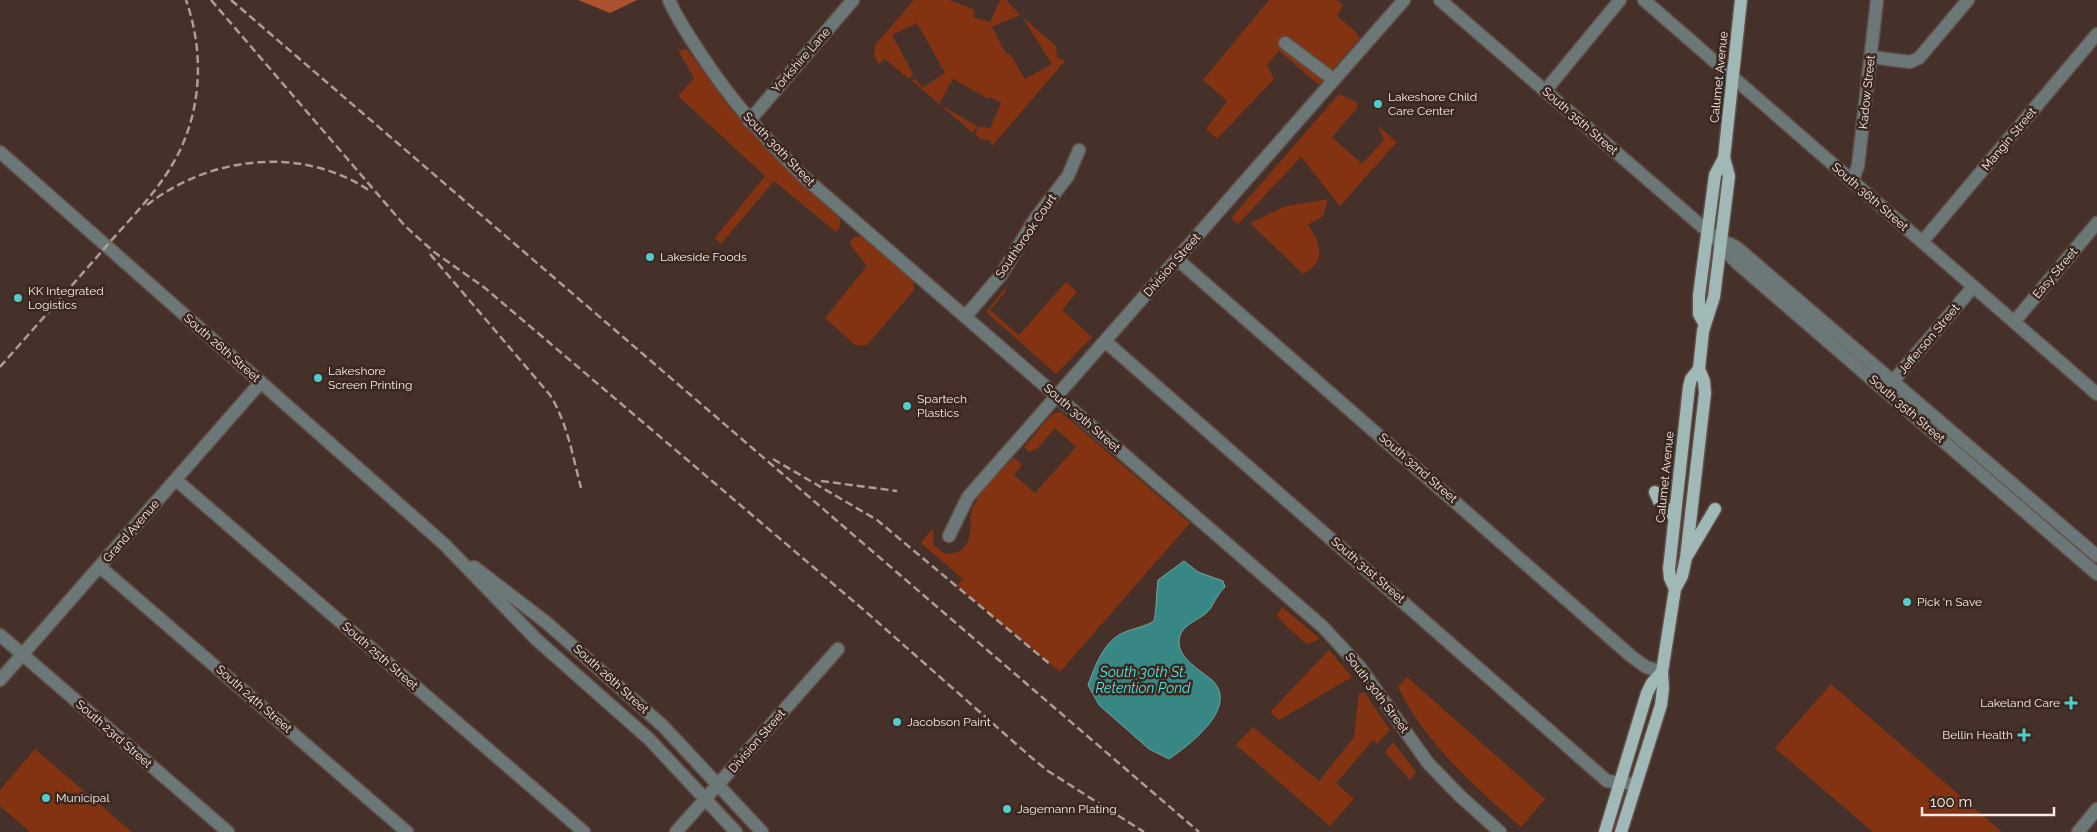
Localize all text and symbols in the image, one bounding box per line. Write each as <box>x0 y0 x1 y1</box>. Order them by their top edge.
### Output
street label: Yorkshire Lane <box>769 25 833 95</box>
street label: Calumet Avenue <box>1707 31 1731 123</box>
street label: Kadow Street <box>1856 54 1878 130</box>
street label: South 35th Street <box>1539 84 1621 158</box>
place label: Lakeshore Child Care Center <box>1388 90 1477 118</box>
marker: Lakeshore Child Care Center <box>1372 98 1384 110</box>
street label: Mangin Street <box>1979 105 2039 173</box>
street label: South 30th Street <box>740 109 818 189</box>
street label: South 36th Street <box>1829 160 1911 234</box>
street label: Southbrook Court <box>993 191 1059 281</box>
street label: Division Street <box>1141 231 1203 299</box>
street label: Easy Street <box>2030 245 2080 301</box>
place label: Lakeside Foods <box>660 250 747 264</box>
marker: Lakeside Foods <box>644 251 656 263</box>
place label: KK Integrated Logistics <box>28 284 104 312</box>
marker: KK Integrated Logistics <box>12 292 24 304</box>
street label: Jefferson Street <box>1896 301 1962 377</box>
street label: South 26th Street <box>181 311 263 385</box>
place label: Lakeshore Screen Printing <box>328 364 412 392</box>
marker: Lakeshore Screen Printing <box>312 372 324 384</box>
street label: South 35th Street <box>1866 372 1948 446</box>
street label: South 30th Street <box>1041 381 1123 455</box>
place label: Spartech Plastics <box>917 392 967 420</box>
marker: Spartech Plastics <box>901 400 913 412</box>
street label: South 32nd Street <box>1376 430 1460 506</box>
street label: Calumet Avenue <box>1653 431 1677 523</box>
street label: Grand Avenue <box>100 497 162 565</box>
street label: South 31st Street <box>1328 534 1408 606</box>
place label: Pick 'n Save <box>1917 595 1982 609</box>
marker: Pick 'n Save <box>1901 596 1913 608</box>
street label: South 25th Street <box>339 619 421 693</box>
street label: South 26th Street <box>570 642 652 716</box>
street label: South 30th Street <box>1342 650 1412 736</box>
street label: South 24th Street <box>213 662 295 736</box>
water label: South 30th St. Retention Pond <box>1096 664 1191 696</box>
place label: Lakeland Care <box>1980 696 2060 710</box>
marker: Lakeland Care <box>2064 696 2078 710</box>
street label: South 23rd Street <box>73 697 155 771</box>
street label: Division Street <box>726 707 788 775</box>
place label: Jacobson Paint <box>907 715 991 729</box>
marker: Jacobson Paint <box>891 716 903 728</box>
place label: Bellin Health <box>1942 728 2013 742</box>
marker: Bellin Health <box>2017 728 2031 742</box>
scale bar <box>1922 784 2054 816</box>
place label: Municipal <box>56 791 110 805</box>
marker: Municipal <box>40 792 52 804</box>
text: 100 m <box>1930 793 1972 811</box>
place label: Jagemann Plating <box>1017 802 1117 816</box>
marker: Jagemann Plating <box>1001 803 1013 815</box>

